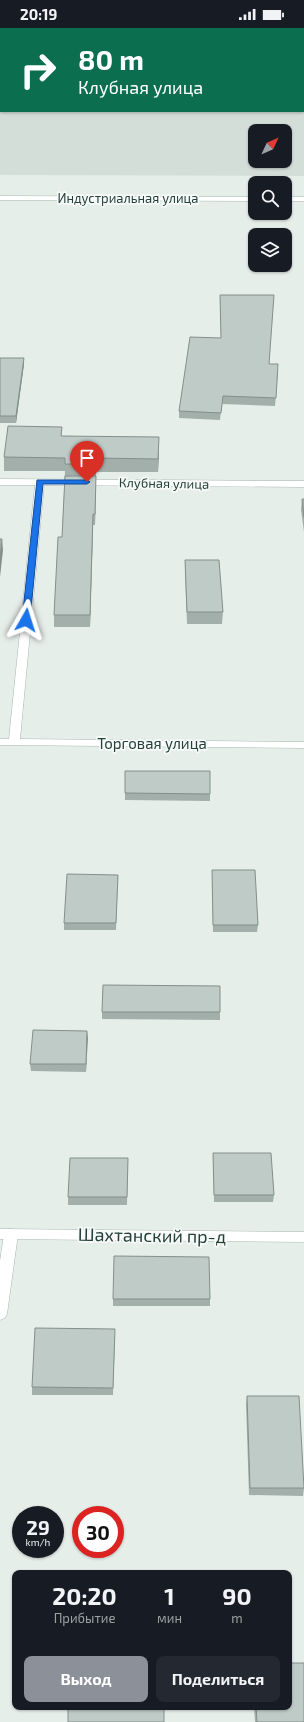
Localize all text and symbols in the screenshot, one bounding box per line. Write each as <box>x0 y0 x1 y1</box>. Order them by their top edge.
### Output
text: 20:19 <box>20 5 57 23</box>
text: 80 m <box>78 42 144 76</box>
icon: right <box>12 44 64 96</box>
text: Клубная улица <box>78 76 203 98</box>
north arrow <box>248 124 292 168</box>
map controls <box>248 124 292 272</box>
button: search <box>248 176 292 220</box>
street label: Индустриальная улица <box>57 190 199 206</box>
button: layers <box>248 228 292 272</box>
pin <box>70 441 104 482</box>
icon: arrive <box>76 447 98 469</box>
street label: Клубная улица <box>119 474 209 492</box>
position arrow <box>5 599 47 641</box>
street label: Торговая улица <box>97 734 207 753</box>
street label: Шахтанский пр-д <box>78 1223 226 1247</box>
speed limit sign: 30 <box>72 1506 124 1558</box>
text: 29 <box>26 1515 50 1539</box>
text: km/h <box>26 1536 50 1548</box>
text: 20:20 <box>52 1581 117 1610</box>
text: 1 <box>164 1581 175 1610</box>
text: 90 <box>222 1581 252 1610</box>
text: Прибытие <box>54 1610 115 1626</box>
text: мин <box>157 1610 182 1626</box>
text: m <box>231 1610 243 1626</box>
button: Выход <box>24 1656 148 1702</box>
button: Поделиться <box>156 1656 280 1702</box>

